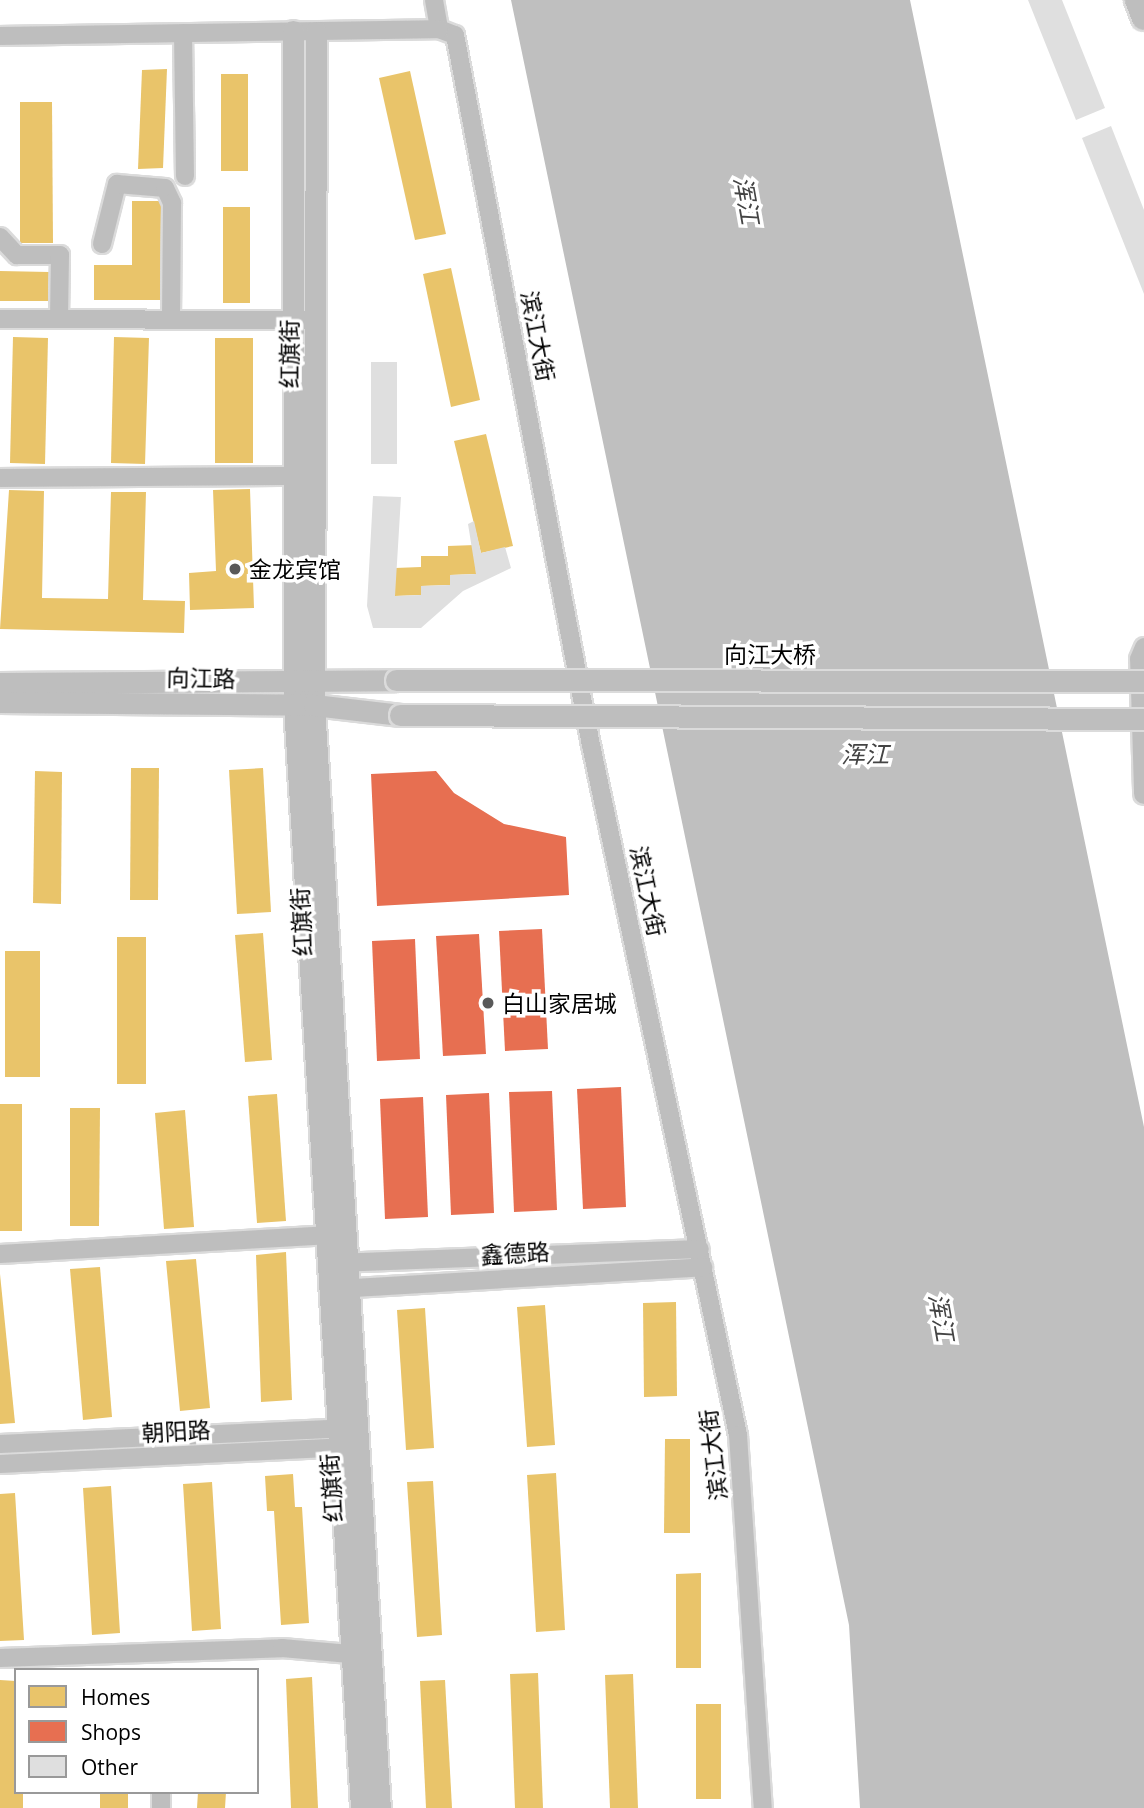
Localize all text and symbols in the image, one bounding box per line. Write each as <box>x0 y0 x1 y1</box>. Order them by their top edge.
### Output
water label: 浑江 <box>729 174 765 226</box>
street label: 滨江大街 <box>516 288 560 384</box>
street label: 红旗街 <box>275 320 303 388</box>
place label: 金龙宾馆 <box>249 555 341 583</box>
marker: 金龙宾馆 <box>227 561 243 577</box>
street label: 向江大桥 <box>724 640 816 668</box>
street label: 向江路 <box>166 664 236 692</box>
water label: 浑江 <box>841 740 889 768</box>
street label: 滨江大街 <box>625 843 671 939</box>
street label: 红旗街 <box>285 887 317 957</box>
place label: 白山家居城 <box>502 989 617 1017</box>
marker: 白山家居城 <box>480 995 496 1011</box>
street label: 鑫德路 <box>480 1237 550 1269</box>
water label: 浑江 <box>924 1291 960 1343</box>
street label: 滨江大街 <box>694 1408 732 1502</box>
street label: 朝阳路 <box>141 1415 211 1447</box>
street label: 红旗街 <box>315 1453 347 1523</box>
legend <box>14 1668 259 1794</box>
text: Homes <box>81 1683 150 1711</box>
text: Shops <box>81 1718 141 1746</box>
text: Other <box>81 1753 138 1781</box>

